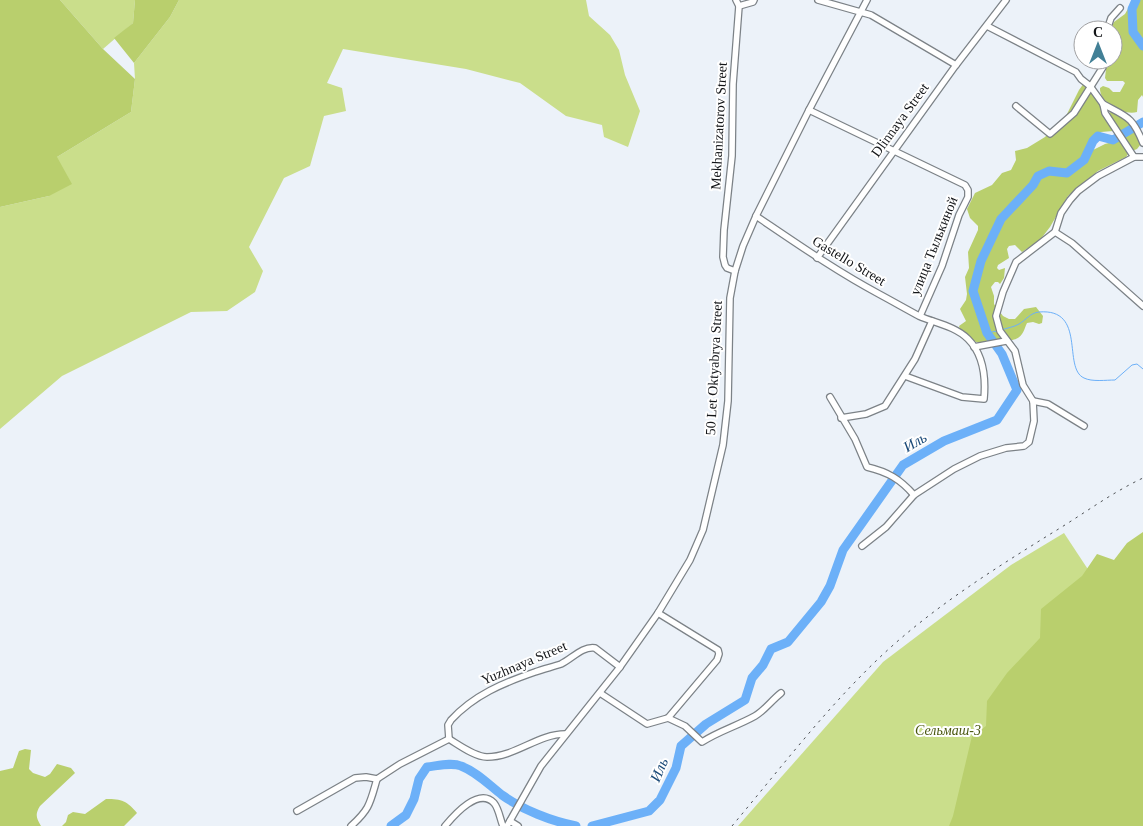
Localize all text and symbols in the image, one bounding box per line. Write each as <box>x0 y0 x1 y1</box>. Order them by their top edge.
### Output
north arrow <box>1073 20 1123 70</box>
text: С <box>1093 25 1103 40</box>
street label: Mekhanizatorov Street <box>708 62 730 190</box>
street label: Dlinnaya Street <box>868 80 932 160</box>
street label: улица Тылькиной <box>907 194 961 297</box>
street label: Gastello Street <box>810 233 888 289</box>
street label: 50 Let Oktyabrya Street <box>703 300 725 436</box>
water label: Иль <box>900 429 930 455</box>
street label: Yuzhnaya Street <box>479 638 569 688</box>
park label: Сельмаш-3 <box>915 723 981 738</box>
water label: Иль <box>647 756 671 785</box>

